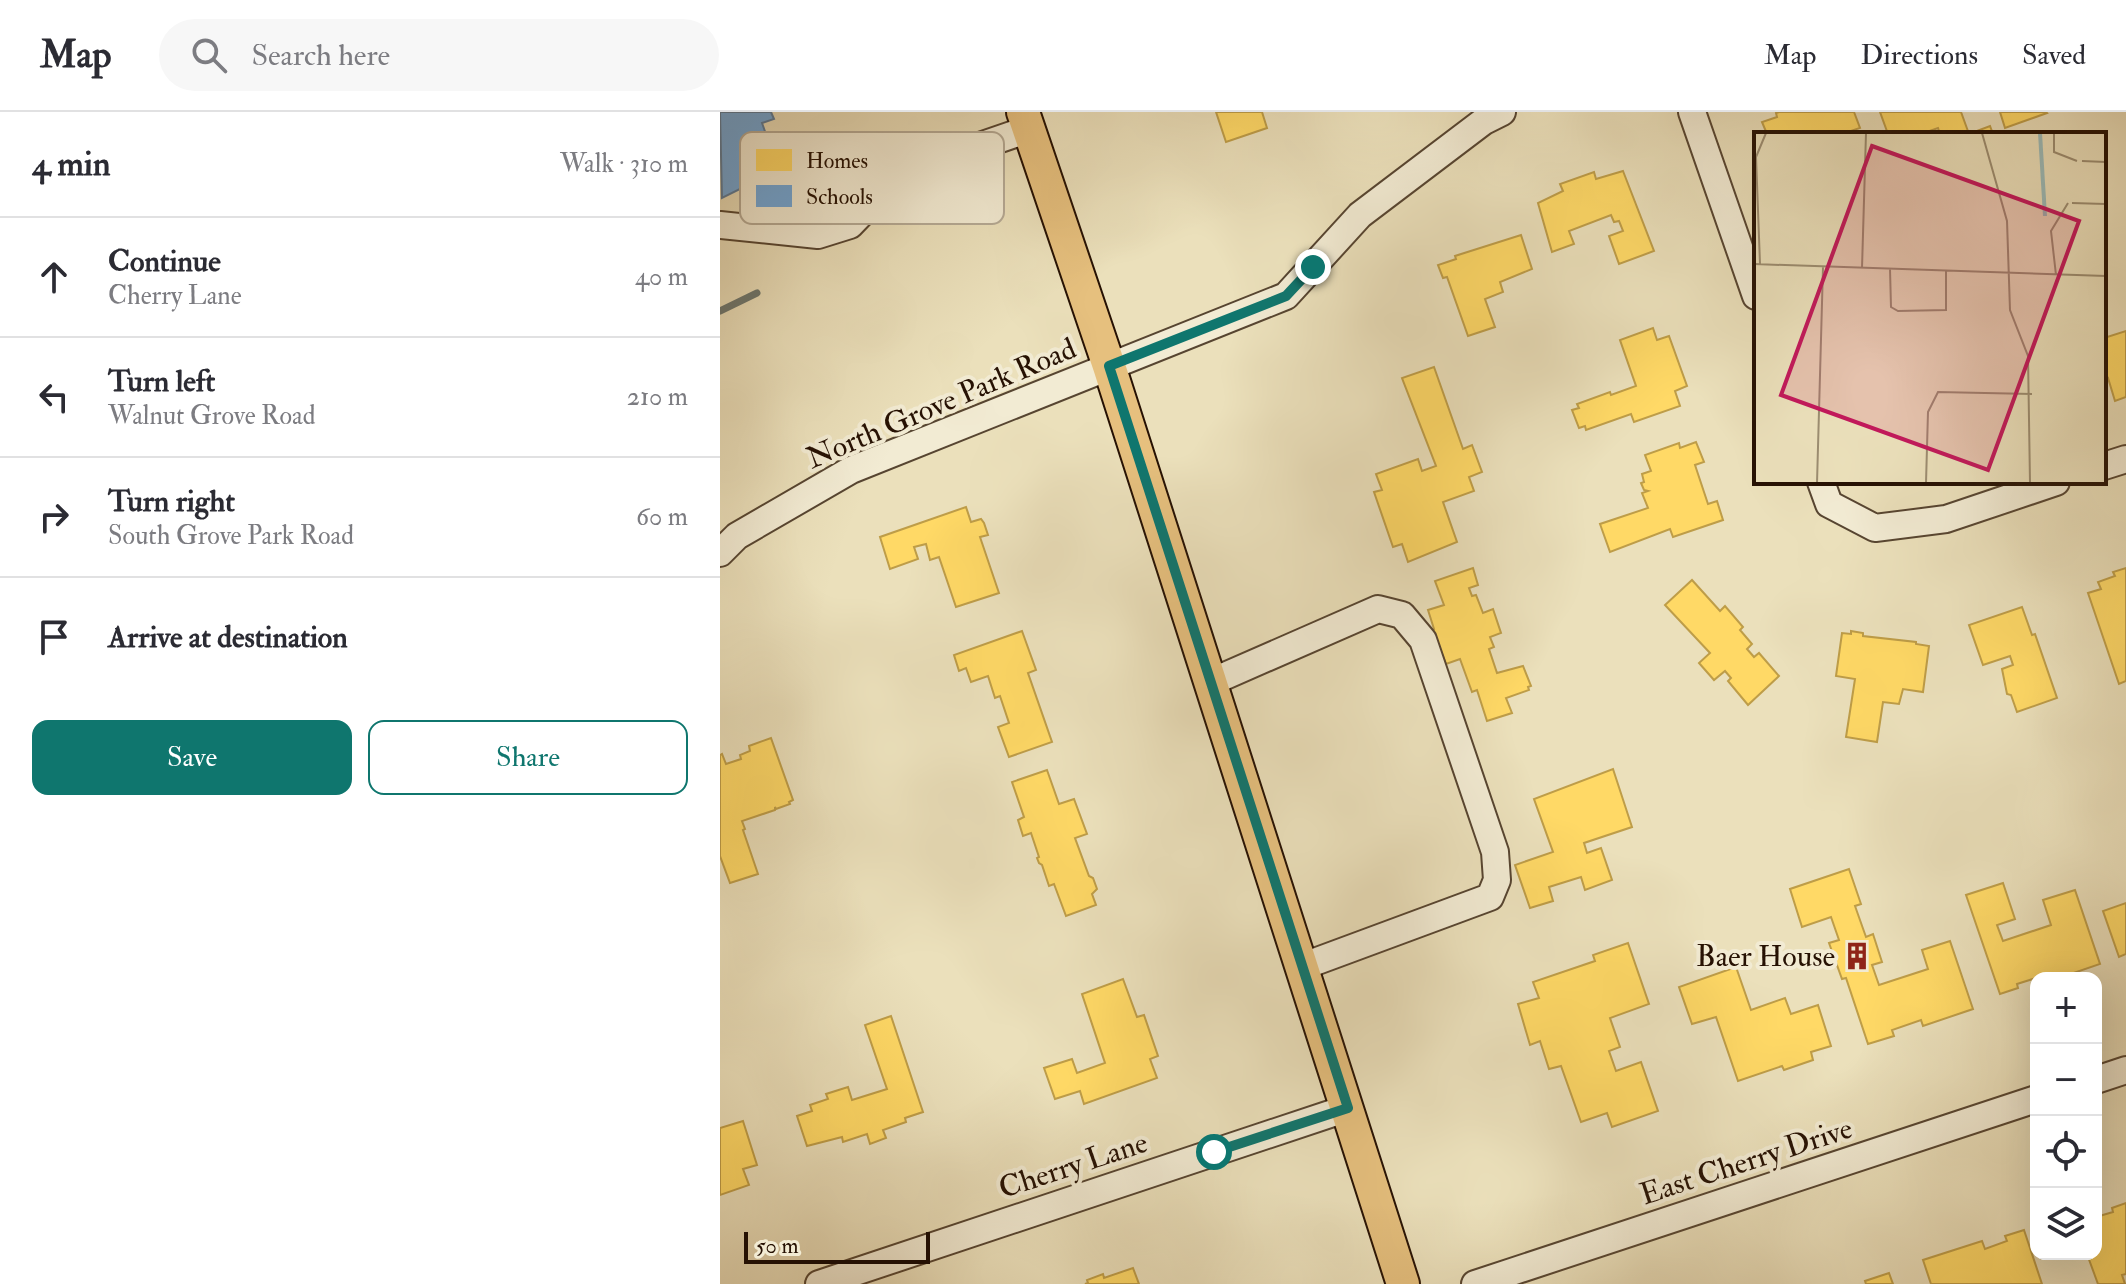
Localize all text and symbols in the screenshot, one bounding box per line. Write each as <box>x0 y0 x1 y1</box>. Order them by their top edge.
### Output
search box <box>159 19 719 91</box>
text: Map <box>40 31 111 79</box>
icon: search <box>187 33 231 77</box>
text: Search here <box>251 37 390 74</box>
text: Map <box>1764 38 1817 73</box>
text: Directions <box>1861 38 1978 73</box>
text: Saved <box>2022 38 2086 73</box>
legend <box>740 132 1004 224</box>
inset map <box>1754 132 2106 484</box>
text: 4 min <box>32 143 110 186</box>
text: Homes <box>806 147 868 175</box>
text: Walk · 310 m <box>560 148 688 180</box>
text: Schools <box>806 183 873 211</box>
text: Continue <box>108 243 221 280</box>
route end <box>1295 249 1331 285</box>
icon: ahead <box>32 255 76 299</box>
text: 40 m <box>635 261 688 293</box>
text: Cherry Lane <box>108 280 242 312</box>
street label: North Grove Park Road <box>801 330 1082 477</box>
text: Turn left <box>108 363 215 400</box>
icon: left <box>32 375 76 419</box>
text: 210 m <box>627 381 688 413</box>
text: Walnut Grove Road <box>108 400 315 432</box>
text: Turn right <box>108 483 235 520</box>
icon: right <box>32 495 76 539</box>
text: 60 m <box>636 501 688 533</box>
text: South Grove Park Road <box>108 520 354 552</box>
icon: arrive <box>32 615 76 659</box>
text: Arrive at destination <box>108 619 348 656</box>
button: Save <box>32 720 352 795</box>
button: Share <box>368 720 688 795</box>
place label: Baer House <box>1696 938 1835 975</box>
building icon: Baer House <box>1842 941 1872 971</box>
map controls <box>2030 972 2102 1260</box>
button: + <box>2030 972 2102 1044</box>
button: − <box>2030 1044 2102 1116</box>
street label: East Cherry Drive <box>1635 1110 1857 1213</box>
button: locate <box>2030 1116 2102 1188</box>
street label: Cherry Lane <box>994 1124 1152 1207</box>
route start <box>1196 1134 1232 1170</box>
button: layers <box>2030 1188 2102 1260</box>
scale bar <box>744 1228 930 1264</box>
text: 50 m <box>756 1232 798 1260</box>

